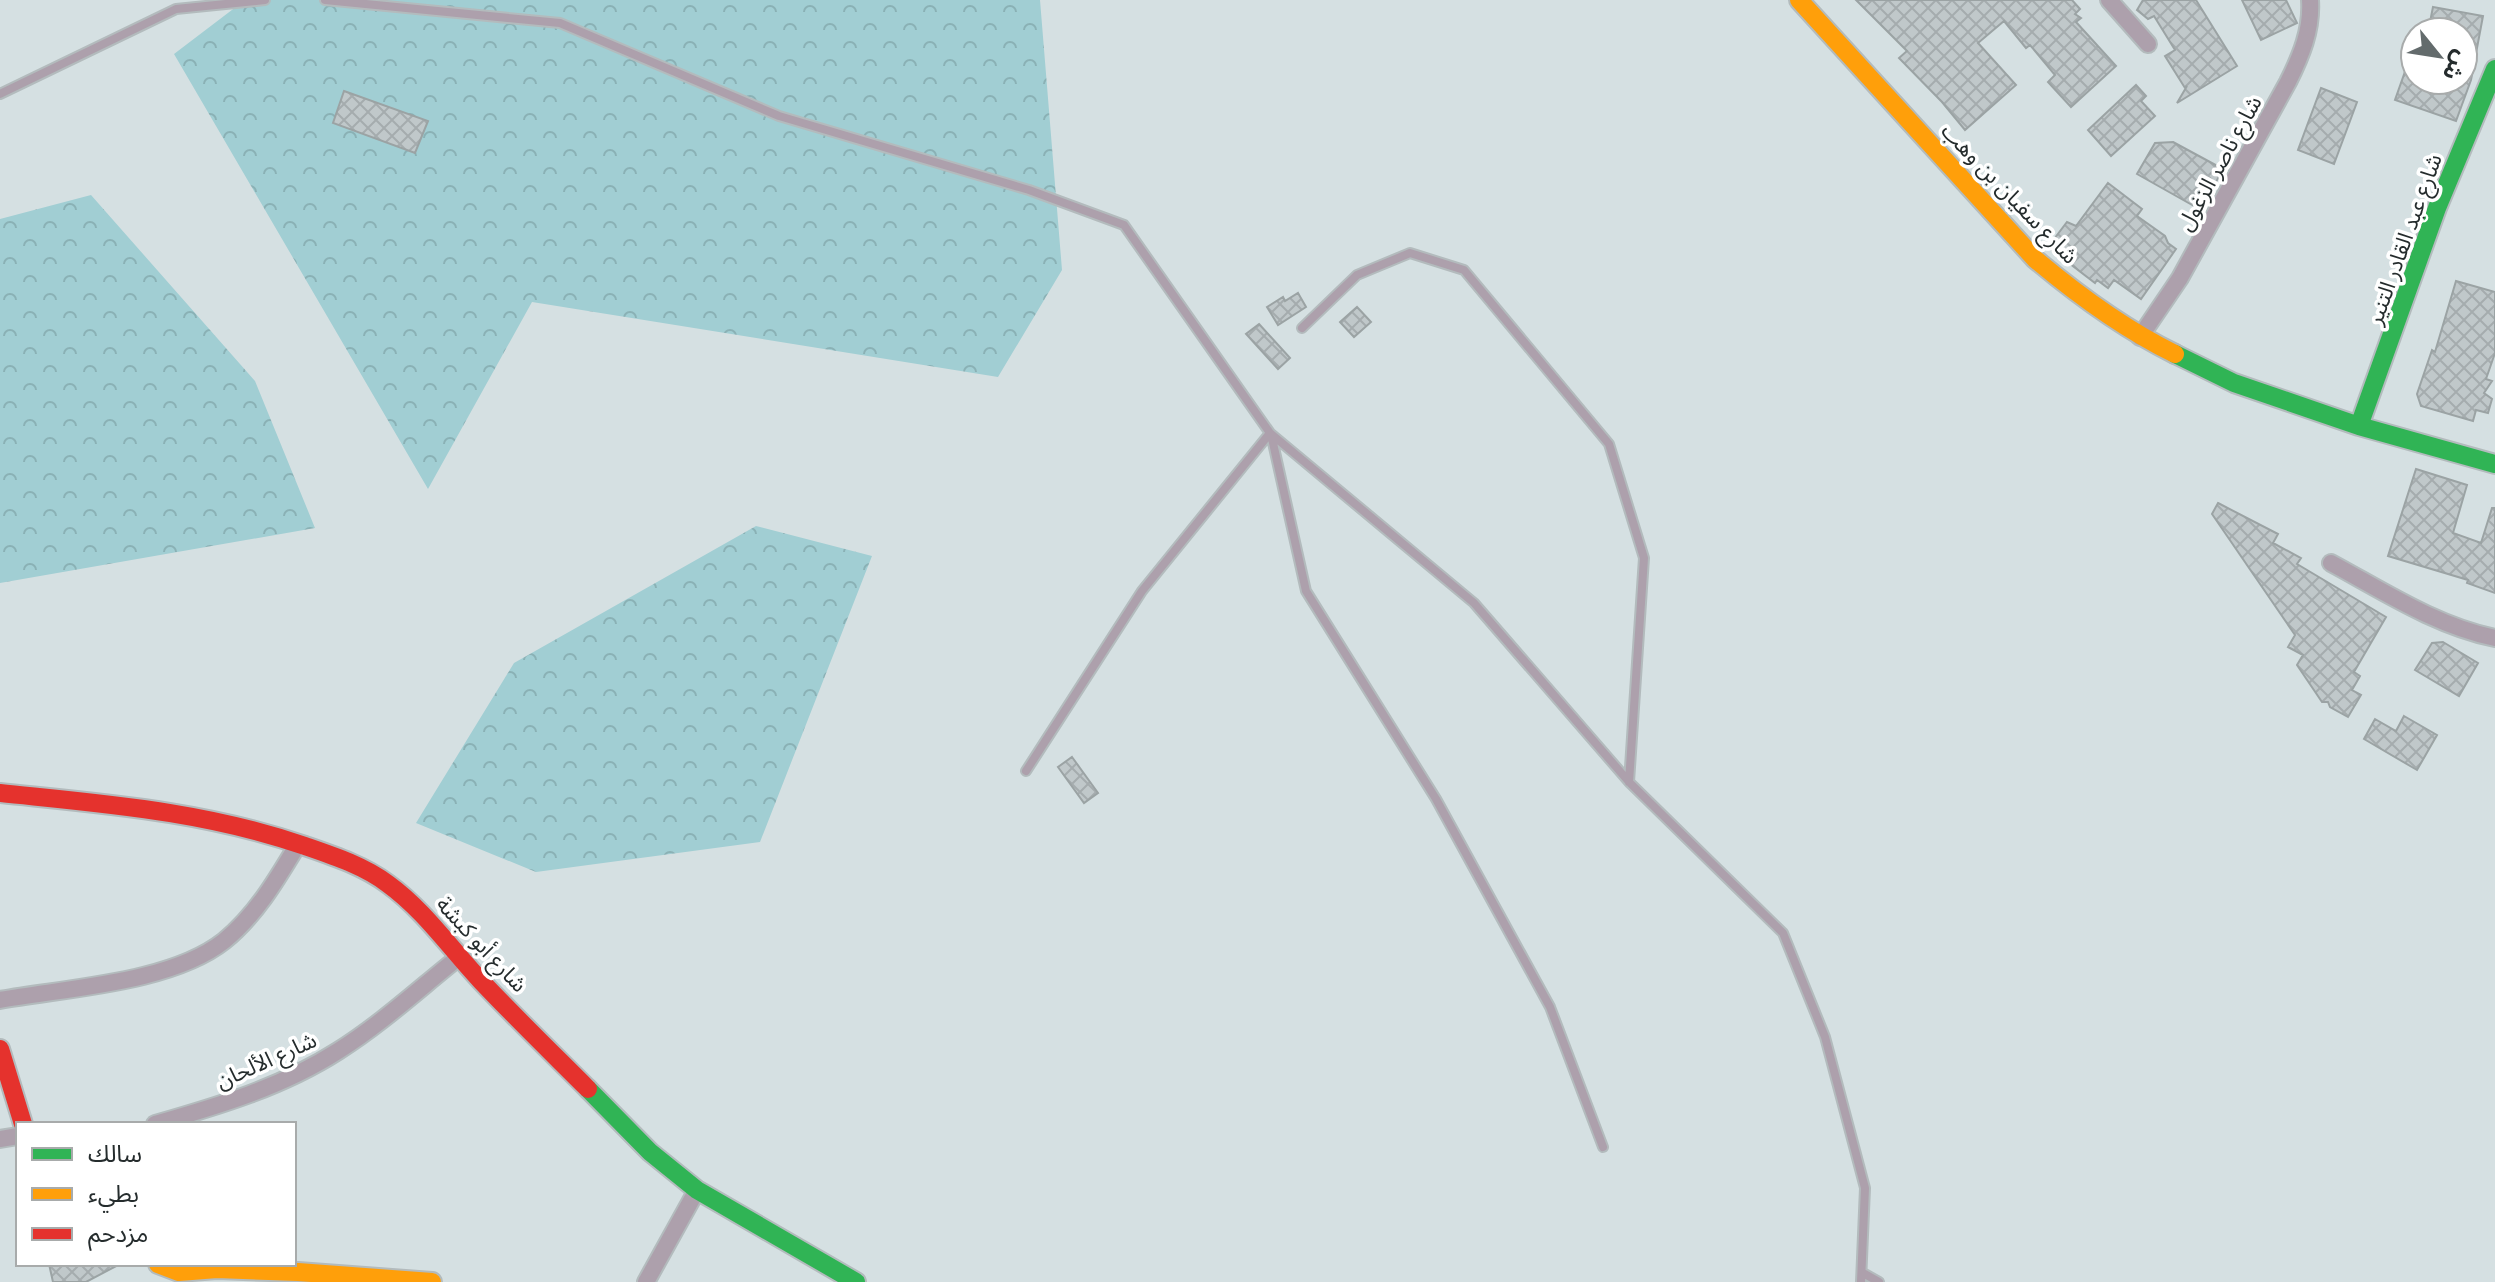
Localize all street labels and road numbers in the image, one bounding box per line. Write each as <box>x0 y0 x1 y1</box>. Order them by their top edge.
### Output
street label: شارع ناصر الزغول <box>2169 90 2270 237</box>
street label: شارع سفيان بن وهب <box>1933 116 2085 271</box>
street label: شارع عبد القادر التنير <box>2359 149 2451 330</box>
street label: شارع أبو كبشة <box>428 890 534 1000</box>
street label: شارع الألحان <box>211 1024 322 1097</box>

